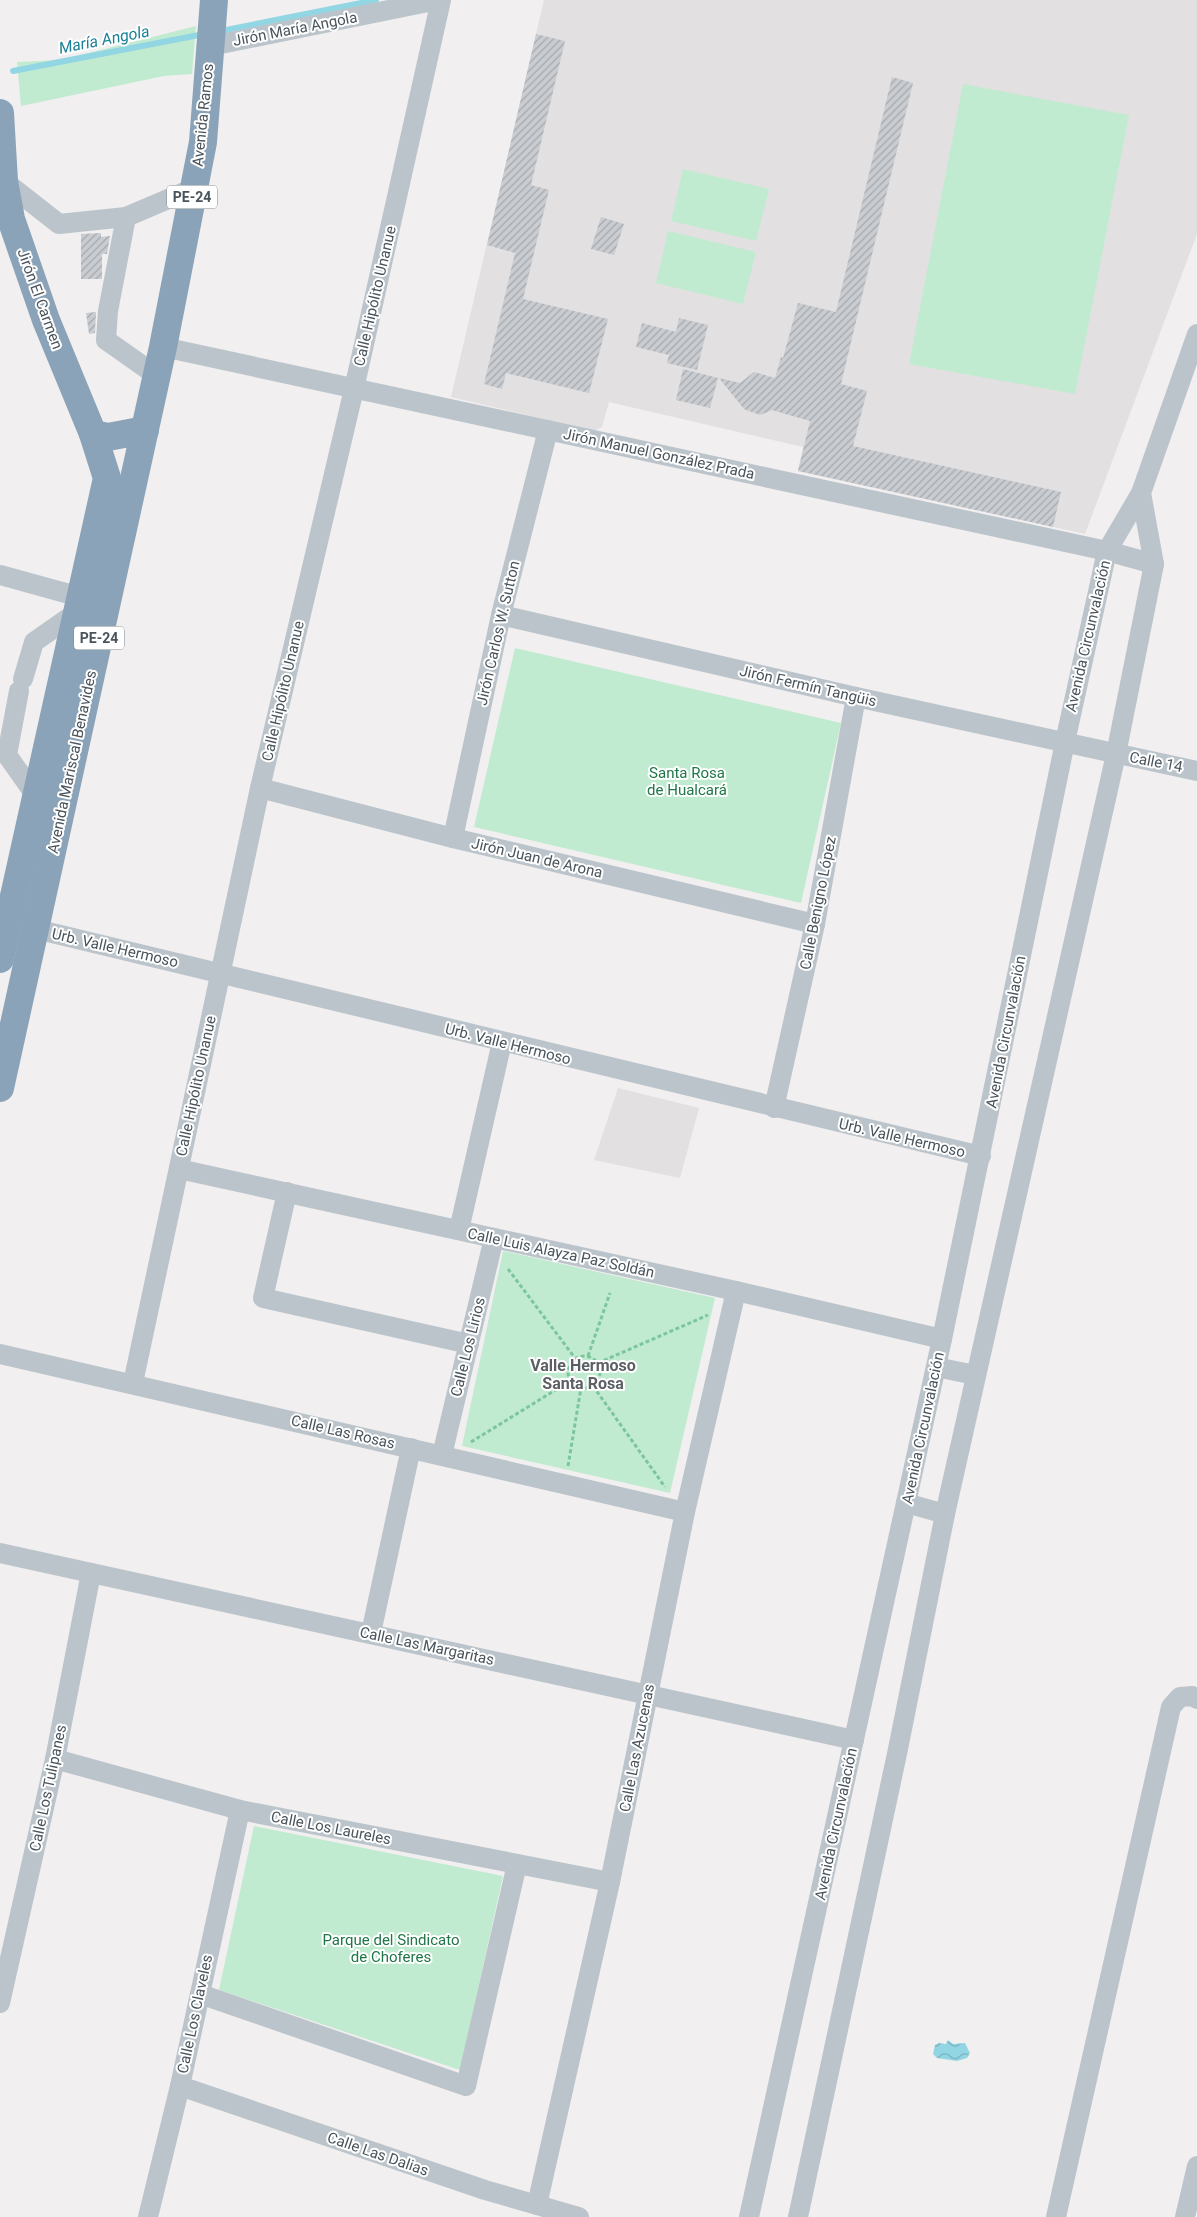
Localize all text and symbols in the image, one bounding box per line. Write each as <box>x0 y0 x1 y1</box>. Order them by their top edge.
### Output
street label: Jirón María Angola <box>231 8 359 50</box>
water label: María Angola <box>57 21 151 58</box>
street label: Avenida Ramos <box>189 63 217 167</box>
road number: PE-24 <box>167 186 217 208</box>
street label: Calle Hipólito Unanue <box>350 224 400 368</box>
street label: Jirón El Carmen <box>13 246 67 352</box>
street label: Jirón Manuel González Prada <box>562 425 756 483</box>
street label: Avenida Circunvalación <box>1062 558 1114 714</box>
street label: Jirón Carlos W. Sutton <box>473 559 523 707</box>
street label: Calle Hipólito Unanue <box>258 619 308 763</box>
road number: PE-24 <box>74 626 124 650</box>
street label: Jirón Fermín Tangüis <box>738 662 878 710</box>
street label: Avenida Mariscal Benavides <box>44 669 100 855</box>
street label: Calle 14 <box>1128 748 1185 776</box>
park label: Santa Rosa de Hualcará <box>647 764 727 799</box>
street label: Jirón Juan de Arona <box>470 834 604 882</box>
street label: Calle Benigno López <box>796 835 840 971</box>
street label: Urb. Valle Hermoso <box>50 925 180 971</box>
street label: Avenida Circunvalación <box>982 954 1030 1110</box>
street label: Calle Hipólito Unanue <box>172 1014 220 1158</box>
street label: Urb. Valle Hermoso <box>443 1020 573 1068</box>
street label: Urb. Valle Hermoso <box>837 1115 967 1161</box>
street label: Calle Luis Alayza Paz Soldán <box>466 1224 656 1282</box>
street label: Calle Los Lirios <box>447 1295 489 1399</box>
street label: Avenida Circunvalación <box>898 1350 948 1506</box>
district label: Valle Hermoso Santa Rosa <box>530 1356 636 1393</box>
street label: Calle Las Rosas <box>289 1411 397 1453</box>
street label: Calle Las Margaritas <box>358 1623 496 1669</box>
street label: Calle Las Azucenas <box>616 1682 658 1814</box>
street label: Calle Los Tulipanes <box>26 1723 70 1853</box>
street label: Avenida Circunvalación <box>811 1746 861 1902</box>
street label: Calle Los Laureles <box>270 1808 392 1848</box>
park label: Parque del Sindicato de Choferes <box>322 1931 460 1966</box>
street label: Calle Los Claveles <box>174 1953 216 2075</box>
street label: Calle Las Dalias <box>325 2128 431 2180</box>

